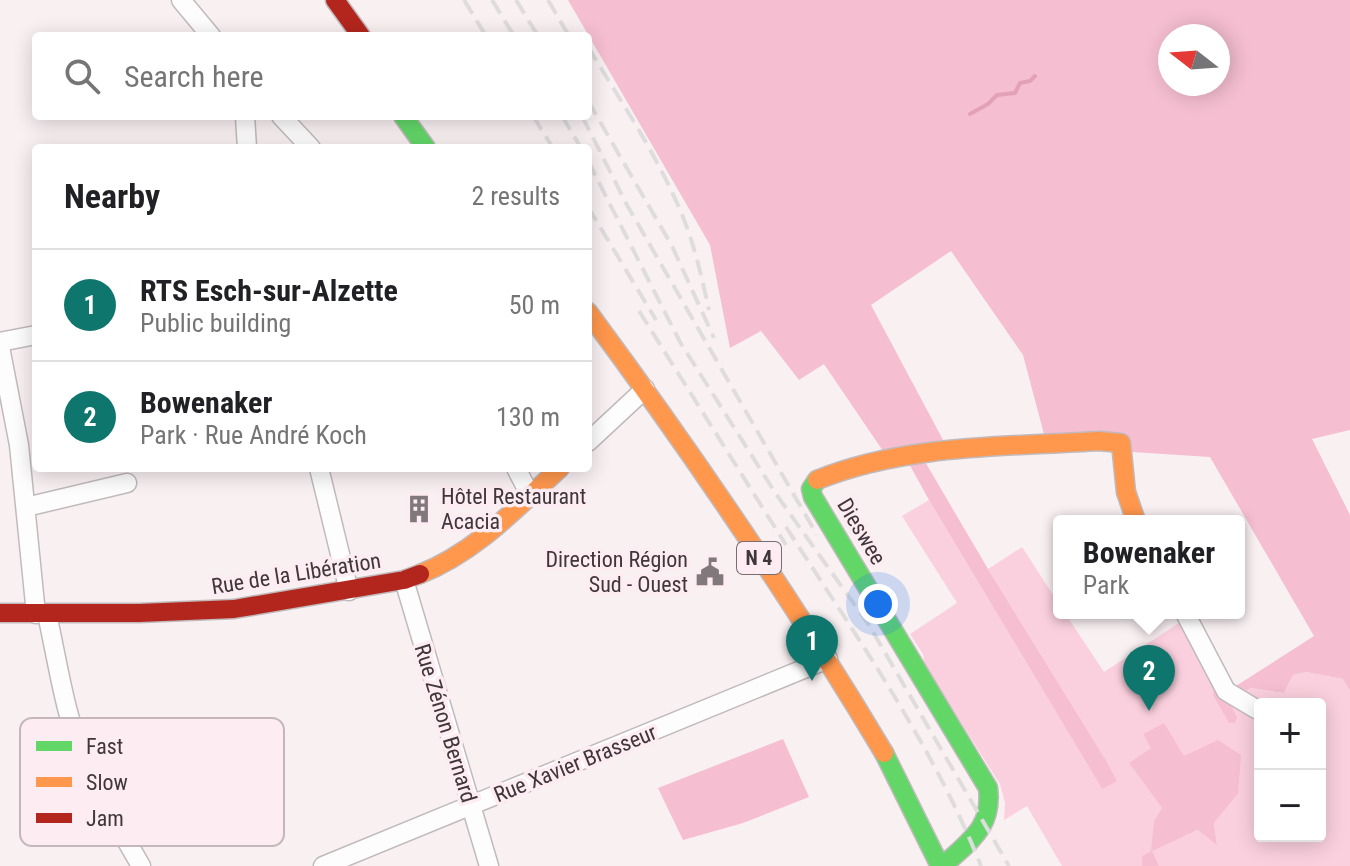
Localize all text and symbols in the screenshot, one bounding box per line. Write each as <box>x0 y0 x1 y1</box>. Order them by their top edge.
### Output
north arrow <box>1158 24 1230 96</box>
search box <box>32 32 592 120</box>
icon: search <box>60 54 104 98</box>
text: Search here <box>124 59 264 94</box>
text: Nearby <box>64 176 160 216</box>
text: 2 results <box>471 181 560 211</box>
text: RTS Esch-sur-Alzette <box>140 273 398 308</box>
text: 1 <box>83 290 97 320</box>
text: 50 m <box>509 290 560 320</box>
text: Public building <box>140 308 291 338</box>
text: Bowenaker <box>140 385 272 420</box>
text: 2 <box>83 402 97 432</box>
text: 130 m <box>496 402 560 432</box>
text: Park · Rue André Koch <box>140 420 367 450</box>
place label: Hôtel Restaurant Acacia <box>441 484 586 534</box>
building icon: Hôtel Restaurant Acacia <box>404 494 434 524</box>
street label: Dieswee <box>832 494 891 569</box>
popup <box>1053 515 1245 619</box>
text: Bowenaker <box>1083 535 1215 570</box>
road number: N 4 <box>737 542 781 574</box>
place label: Direction Région Sud - Ouest <box>546 547 688 597</box>
street label: Rue de la Libération <box>210 548 383 599</box>
public building icon: Direction Région Sud - Ouest <box>695 557 725 587</box>
text: Park <box>1083 570 1129 600</box>
your location <box>858 584 898 624</box>
pin: 1 <box>786 615 838 681</box>
street label: Rue Zénon Bernard <box>410 641 481 805</box>
pin: 2 <box>1123 645 1175 711</box>
map controls <box>1254 698 1326 842</box>
button: + <box>1254 698 1326 770</box>
legend <box>20 718 284 846</box>
street label: Rue Xavier Brasseur <box>490 719 660 808</box>
text: Fast <box>86 734 123 759</box>
text: Slow <box>86 770 128 795</box>
button: − <box>1254 770 1326 842</box>
text: Jam <box>86 806 124 831</box>

